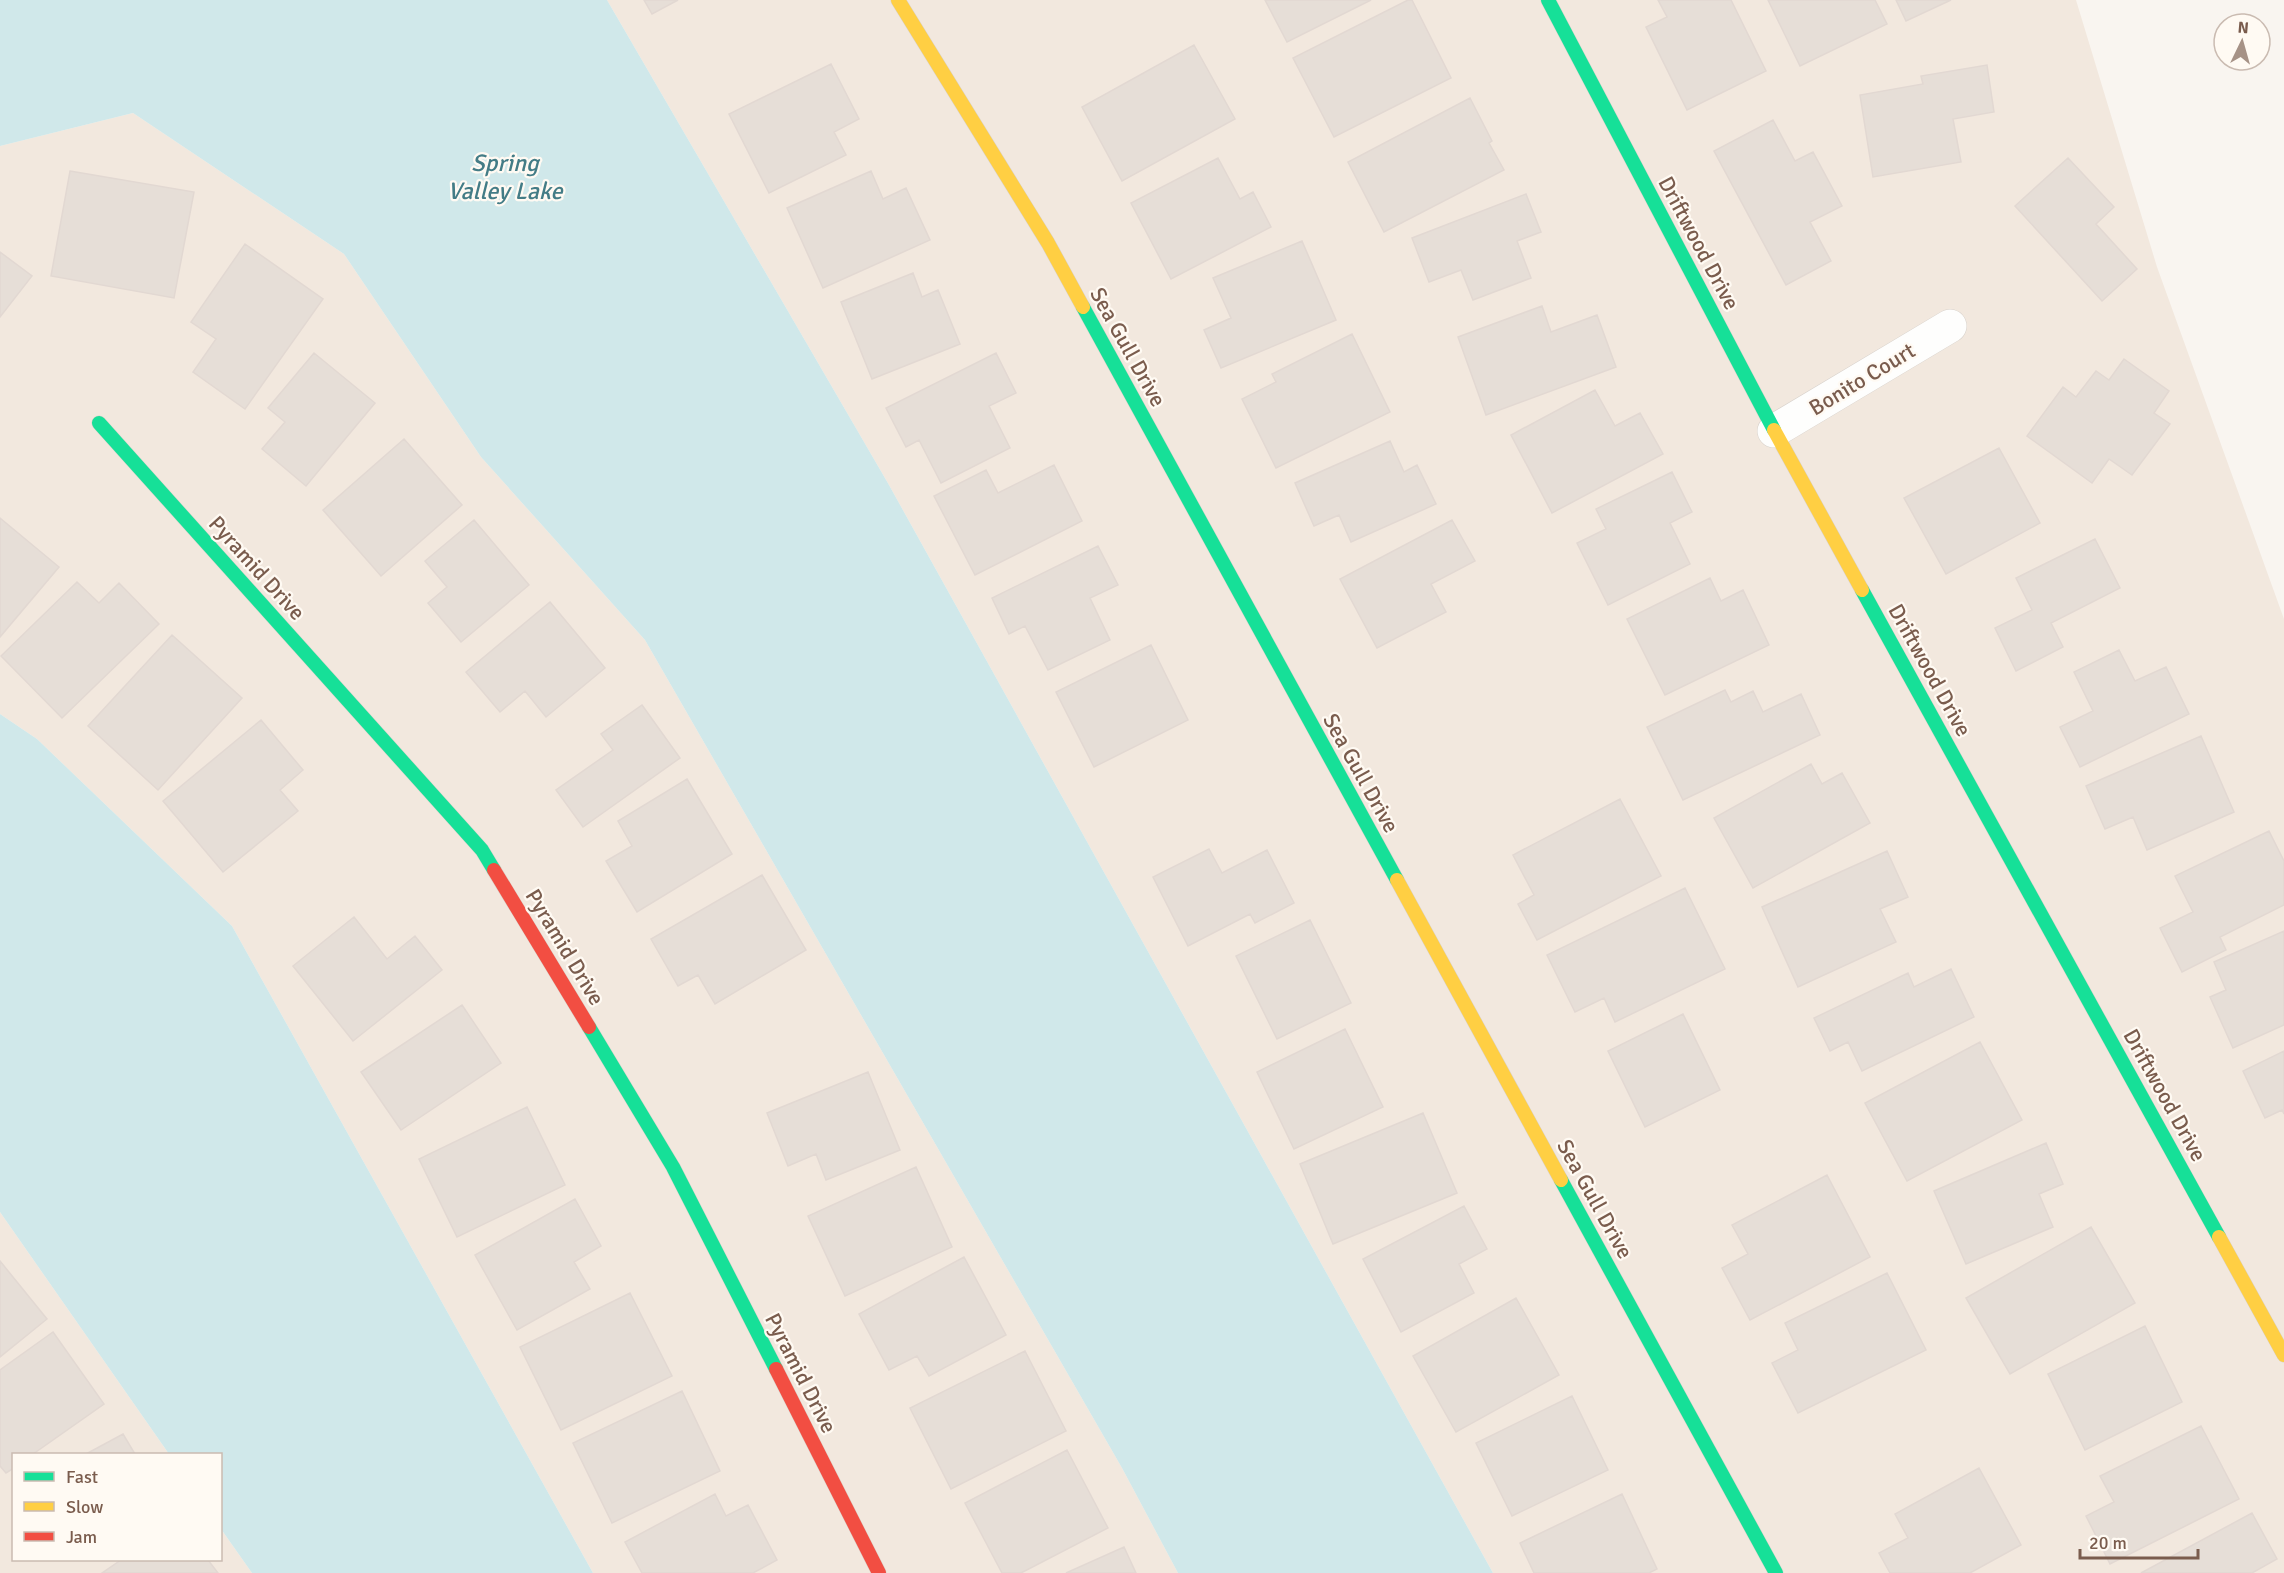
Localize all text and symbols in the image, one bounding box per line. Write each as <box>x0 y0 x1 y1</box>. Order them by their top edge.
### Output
north arrow <box>2212 12 2272 72</box>
text: N <box>2237 18 2250 39</box>
water label: Spring Valley Lake <box>448 148 563 206</box>
street label: Driftwood Drive <box>1653 172 1745 314</box>
street label: Sea Gull Drive <box>1084 283 1172 411</box>
street label: Bonito Court <box>1804 337 1920 421</box>
street label: Pyramid Drive <box>203 510 311 626</box>
street label: Driftwood Drive <box>1882 599 1978 741</box>
street label: Sea Gull Drive <box>1317 709 1405 837</box>
street label: Pyramid Drive <box>520 884 610 1010</box>
street label: Driftwood Drive <box>2117 1024 2213 1166</box>
street label: Sea Gull Drive <box>1551 1135 1639 1263</box>
street label: Pyramid Drive <box>759 1308 843 1438</box>
legend <box>12 1453 222 1561</box>
text: Fast <box>66 1466 98 1488</box>
text: Slow <box>66 1496 103 1518</box>
scale bar <box>2080 1522 2198 1560</box>
text: Jam <box>66 1526 97 1548</box>
text: 20 m <box>2089 1532 2127 1554</box>

